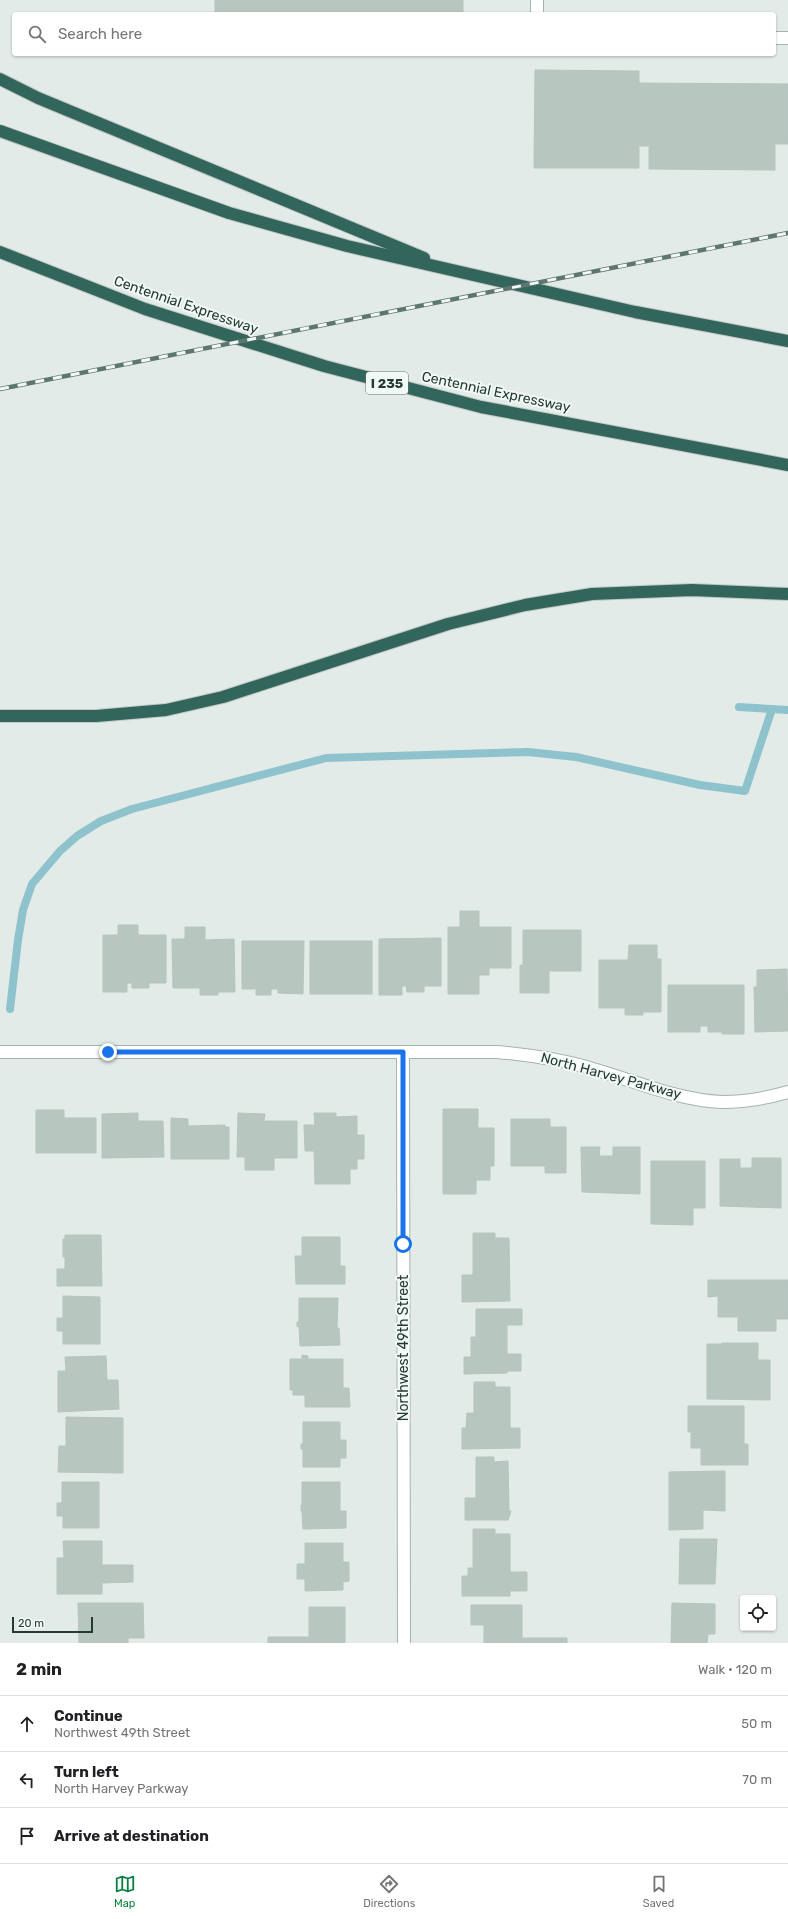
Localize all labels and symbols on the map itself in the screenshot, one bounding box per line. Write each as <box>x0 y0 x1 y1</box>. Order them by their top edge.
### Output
street label: Centennial Expressway <box>112 272 261 338</box>
street label: Centennial Expressway <box>420 368 572 416</box>
road number: I 235 <box>366 372 408 394</box>
route end <box>99 1043 117 1061</box>
street label: North Harvey Parkway <box>539 1049 683 1103</box>
route start <box>394 1235 412 1253</box>
street label: Northwest 49th Street <box>395 1274 412 1421</box>
scale bar <box>12 1615 93 1634</box>

